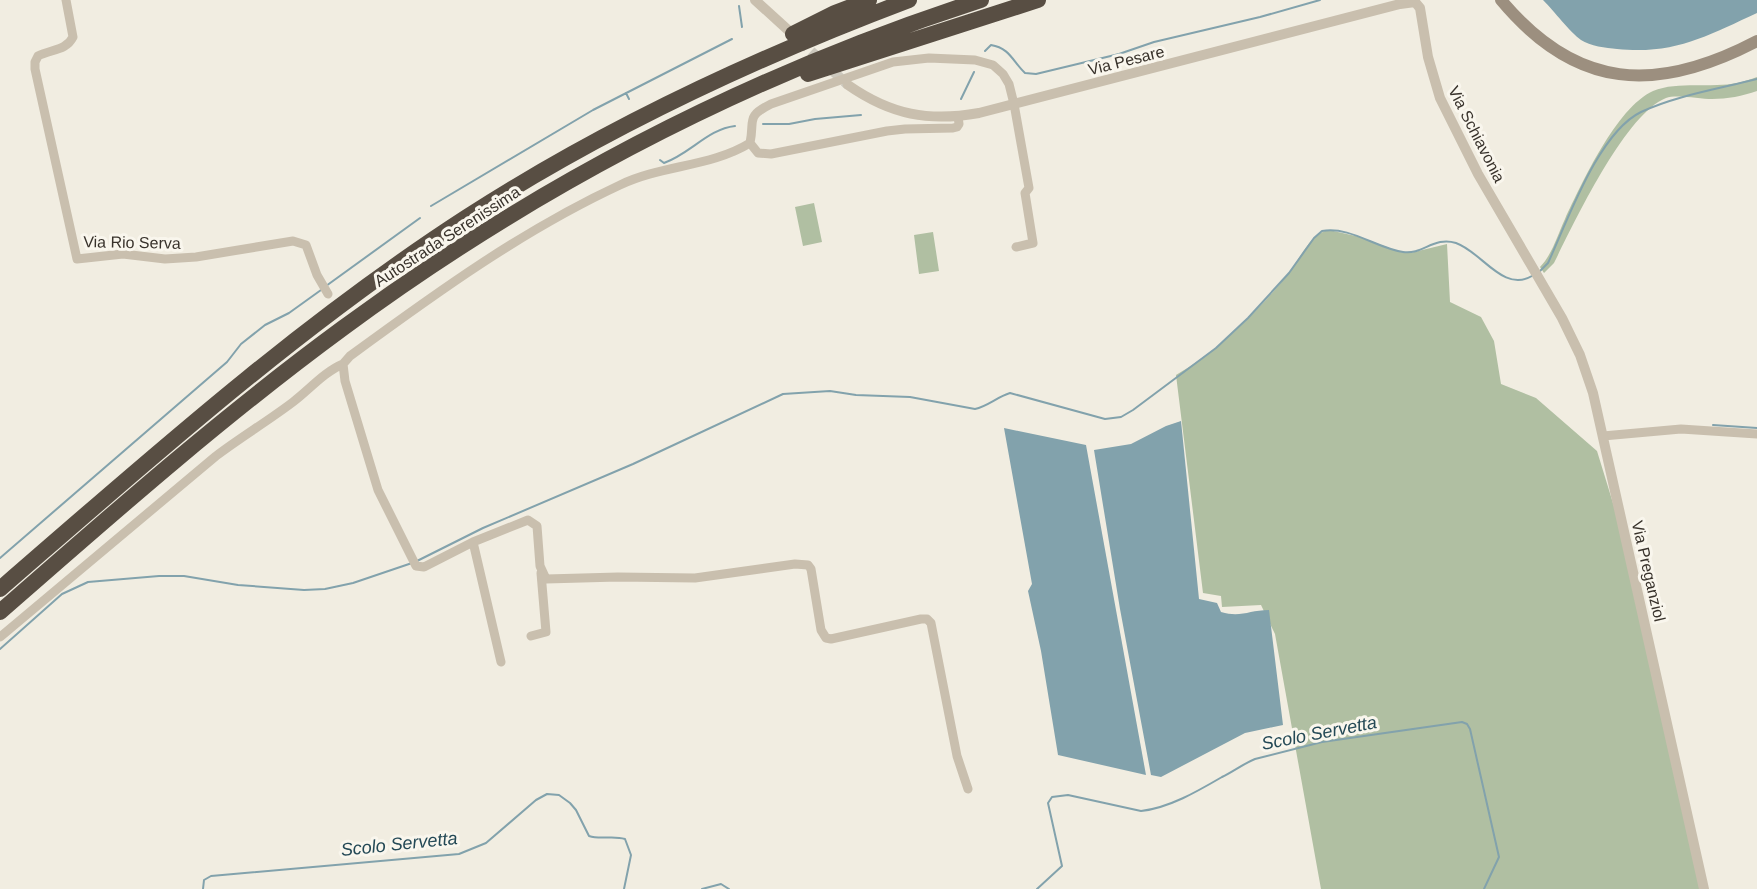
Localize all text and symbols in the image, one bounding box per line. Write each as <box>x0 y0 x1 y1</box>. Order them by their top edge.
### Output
street label: Via Pesare <box>1086 43 1166 78</box>
street label: Via Schiavonia <box>1445 83 1508 185</box>
street label: Autostrada Serenissima <box>371 183 523 290</box>
street label: Via Rio Serva <box>83 233 181 252</box>
street label: Via Preganziol <box>1629 519 1668 623</box>
water label: Scolo Servetta <box>1260 712 1378 754</box>
water label: Scolo Servetta <box>340 828 458 860</box>

